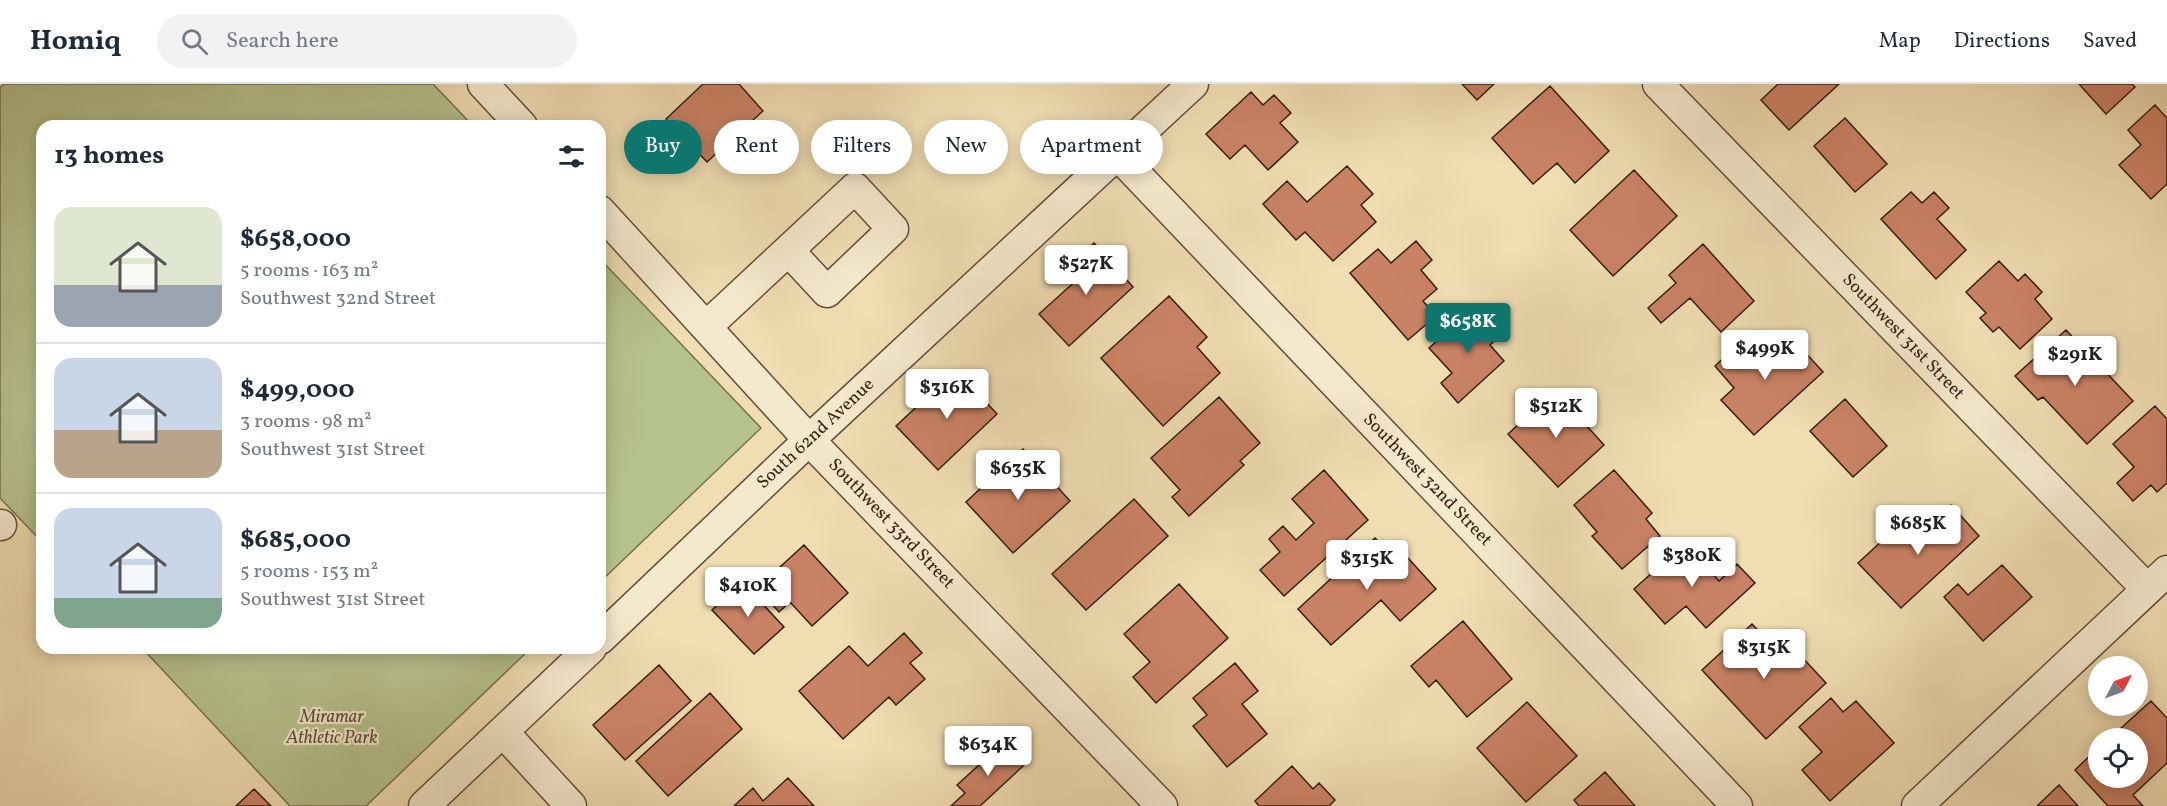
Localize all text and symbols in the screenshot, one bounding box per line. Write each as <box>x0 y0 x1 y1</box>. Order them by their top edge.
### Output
search box <box>157 14 577 68</box>
text: Homiq <box>30 22 121 61</box>
icon: search <box>178 25 211 58</box>
text: Search here <box>226 26 339 57</box>
text: Map <box>1879 27 1921 56</box>
text: Directions <box>1954 27 2050 56</box>
text: Saved <box>2083 27 2137 56</box>
chip: Buy <box>624 120 702 174</box>
chip: Rent <box>714 120 799 174</box>
chip: Filters <box>811 120 912 174</box>
chip: New <box>924 120 1008 174</box>
chip: Apartment <box>1020 120 1163 174</box>
text: 13 homes <box>54 138 164 174</box>
icon: filters <box>555 140 588 173</box>
text: $658,000 <box>240 221 351 257</box>
icon: home <box>102 231 174 303</box>
pin: $527K <box>1044 245 1128 296</box>
text: $527K <box>1059 250 1113 278</box>
text: 5 rooms · 163 m² <box>240 257 378 285</box>
street label: Southwest 31st Street <box>1836 268 1970 406</box>
text: Southwest 32nd Street <box>240 285 436 313</box>
pin: $658K <box>1426 303 1510 354</box>
text: $658K <box>1439 308 1497 336</box>
pin: $499K <box>1723 330 1807 381</box>
text: $499K <box>1735 335 1795 363</box>
pin: $291K <box>2033 336 2117 387</box>
text: $291K <box>2047 341 2103 369</box>
pin: $316K <box>905 369 989 420</box>
text: $499,000 <box>240 372 355 408</box>
street label: South 62nd Avenue <box>752 373 880 495</box>
text: $316K <box>920 374 974 402</box>
icon: home <box>102 382 174 454</box>
pin: $512K <box>1514 388 1598 439</box>
text: $512K <box>1529 393 1583 421</box>
text: 3 rooms · 98 m² <box>240 408 372 436</box>
street label: Southwest 32nd Street <box>1357 408 1497 552</box>
text: Southwest 31st Street <box>240 436 425 464</box>
pin: $635K <box>976 450 1060 501</box>
street label: Southwest 33rd Street <box>822 453 960 595</box>
text: $635K <box>990 455 1046 483</box>
pin: $685K <box>1876 505 1960 556</box>
text: $685K <box>1890 510 1946 538</box>
text: $685,000 <box>240 522 351 558</box>
icon: home <box>102 532 174 604</box>
pin: $380K <box>1650 537 1734 588</box>
pin: $315K <box>1325 540 1409 591</box>
text: $380K <box>1662 542 1722 570</box>
text: $315K <box>1340 545 1394 573</box>
text: 5 rooms · 153 m² <box>240 558 378 586</box>
pin: $410K <box>706 567 790 618</box>
text: $410K <box>719 572 777 600</box>
text: Southwest 31st Street <box>240 586 425 614</box>
pin: $315K <box>1722 629 1806 680</box>
text: $315K <box>1737 634 1791 662</box>
north arrow <box>2088 656 2148 716</box>
map controls <box>2088 656 2148 788</box>
park label: Miramar Athletic Park <box>285 705 378 751</box>
pin: $634K <box>946 726 1030 777</box>
button: locate <box>2088 728 2148 788</box>
text: $634K <box>959 731 1017 759</box>

